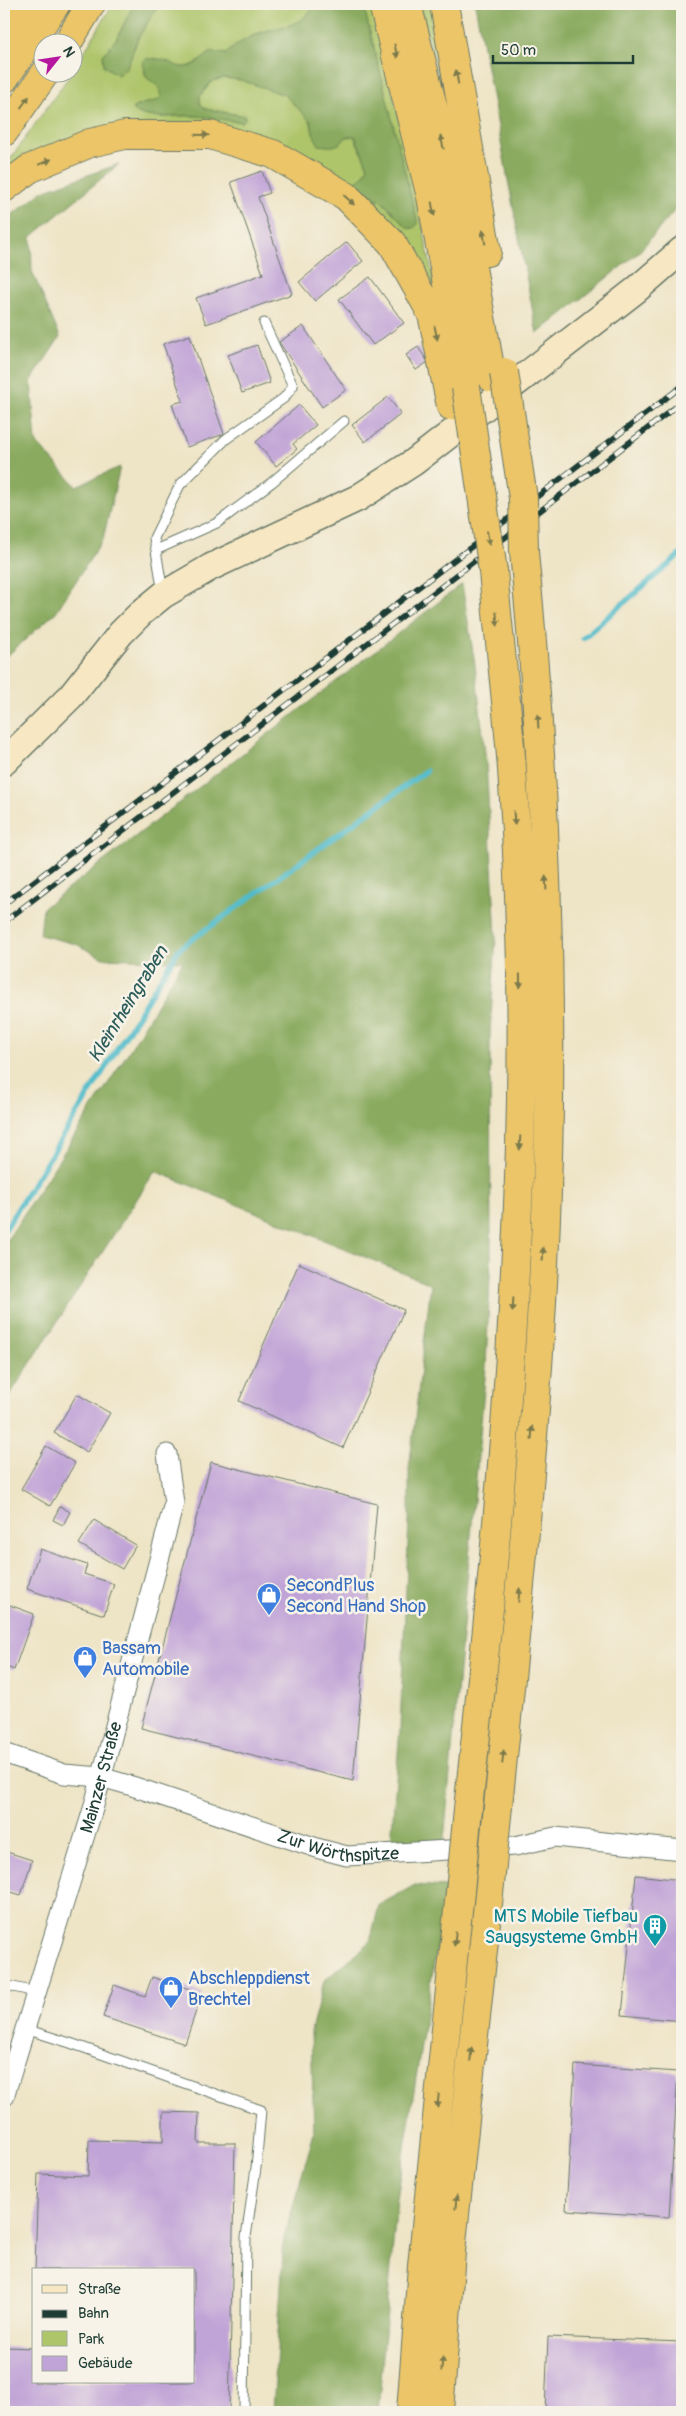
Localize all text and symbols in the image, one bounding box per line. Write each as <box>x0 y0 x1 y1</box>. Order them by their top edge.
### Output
north arrow <box>32 32 82 82</box>
scale bar <box>493 32 634 64</box>
text: 50 m <box>501 41 536 60</box>
text: N <box>59 43 79 60</box>
one-way arrow <box>392 43 400 58</box>
one-way arrow <box>452 69 460 85</box>
one-way arrow <box>20 95 30 109</box>
one-way arrow <box>195 131 211 139</box>
one-way arrow <box>438 134 446 149</box>
one-way arrow <box>38 158 52 166</box>
one-way arrow <box>343 194 355 205</box>
one-way arrow <box>429 201 437 217</box>
one-way arrow <box>480 229 488 245</box>
one-way arrow <box>432 326 440 341</box>
one-way arrow <box>484 530 492 546</box>
one-way arrow <box>494 611 502 627</box>
one-way arrow <box>534 712 542 728</box>
one-way arrow <box>511 810 519 826</box>
one-way arrow <box>542 875 550 891</box>
water label: Kleinrheingraben <box>83 940 174 1067</box>
one-way arrow <box>516 973 524 989</box>
one-way arrow <box>515 1135 523 1151</box>
one-way arrow <box>540 1246 548 1262</box>
one-way arrow <box>508 1298 516 1314</box>
one-way arrow <box>529 1425 537 1441</box>
place label: SecondPlus Second Hand Shop <box>286 1574 426 1618</box>
shop icon: SecondPlus Second Hand Shop <box>256 1582 282 1616</box>
one-way arrow <box>515 1587 523 1603</box>
place label: Bassam Automobile <box>102 1637 189 1681</box>
shop icon: Bassam Automobile <box>72 1645 98 1679</box>
street label: Mainzer Straße <box>75 1719 127 1836</box>
one-way arrow <box>499 1749 507 1765</box>
street label: Zur Wörthspitze <box>274 1824 400 1868</box>
place label: MTS Mobile Tiefbau Saugsysteme GmbH <box>485 1905 638 1949</box>
building icon: MTS Mobile Tiefbau Saugsysteme GmbH <box>642 1913 668 1947</box>
one-way arrow <box>451 1932 459 1948</box>
place label: Abschleppdienst Brechtel <box>188 1967 311 2011</box>
shop icon: Abschleppdienst Brechtel <box>158 1975 184 2009</box>
one-way arrow <box>467 2046 475 2062</box>
one-way arrow <box>434 2093 442 2109</box>
one-way arrow <box>452 2193 460 2209</box>
legend <box>32 2268 195 2384</box>
text: Straße <box>78 2280 121 2299</box>
text: Bahn <box>78 2304 109 2323</box>
text: Park <box>78 2330 105 2349</box>
text: Gebäude <box>78 2354 133 2373</box>
one-way arrow <box>439 2355 447 2371</box>

